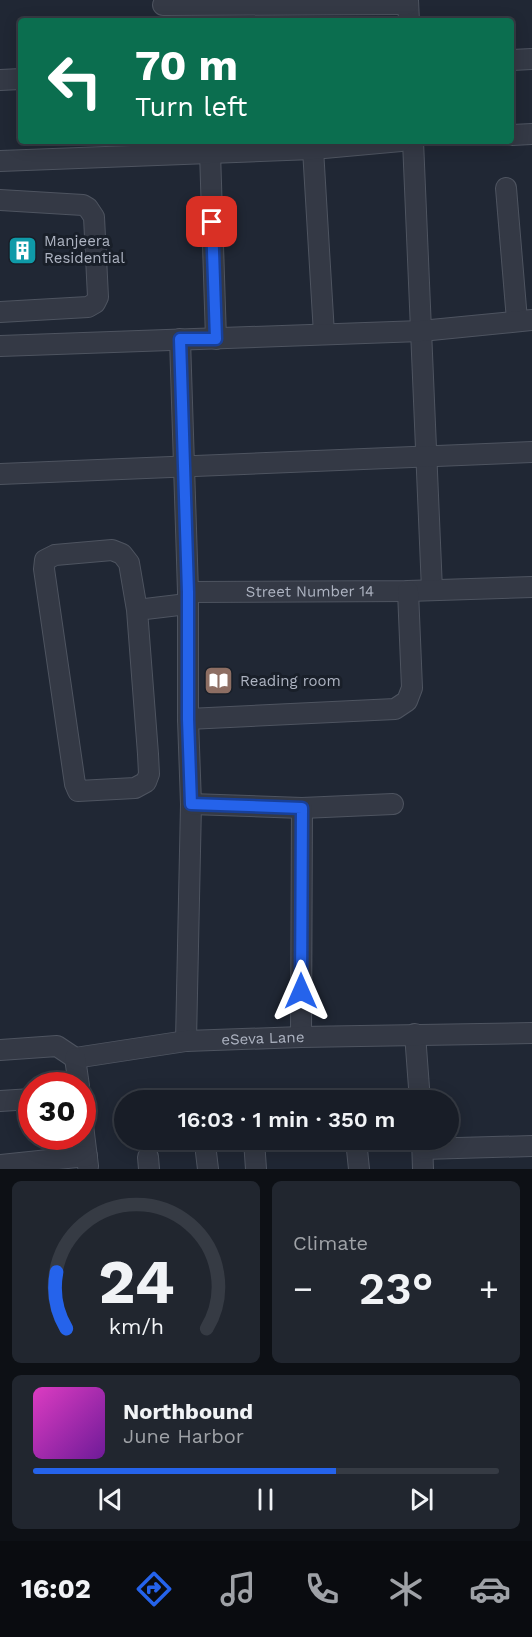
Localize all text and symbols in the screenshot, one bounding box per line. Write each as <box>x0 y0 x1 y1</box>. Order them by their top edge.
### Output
text: 70 m <box>135 41 238 90</box>
icon: left <box>36 42 114 120</box>
text: Turn left <box>135 91 247 123</box>
pin <box>186 196 237 247</box>
icon: arrive <box>195 205 228 238</box>
place label: Manjeera Residential <box>44 232 125 267</box>
building icon: Manjeera Residential <box>7 234 39 266</box>
street label: Street Number 14 <box>246 582 374 601</box>
library icon: Reading room <box>203 665 235 697</box>
place label: Reading room <box>240 672 341 690</box>
position arrow <box>269 959 333 1023</box>
street label: eSeva Lane <box>221 1028 305 1049</box>
speed limit sign: 30 <box>18 1072 96 1150</box>
text: 16:03 · 1 min · 350 m <box>178 1107 395 1132</box>
text: Climate <box>293 1231 368 1255</box>
text: 24 <box>98 1245 174 1318</box>
text: 23° <box>359 1262 433 1315</box>
text: − <box>293 1269 313 1308</box>
text: + <box>479 1269 499 1308</box>
text: km/h <box>108 1314 164 1339</box>
text: Northbound <box>123 1399 253 1424</box>
text: June Harbor <box>123 1424 244 1448</box>
icon: previous <box>94 1483 127 1516</box>
icon: pause <box>249 1483 282 1516</box>
icon: next <box>405 1483 438 1516</box>
icon: directions <box>133 1568 175 1610</box>
icon: music <box>217 1568 259 1610</box>
icon: phone <box>301 1568 343 1610</box>
icon: climate <box>385 1568 427 1610</box>
icon: car <box>469 1568 511 1610</box>
text: 16:02 <box>21 1573 91 1605</box>

